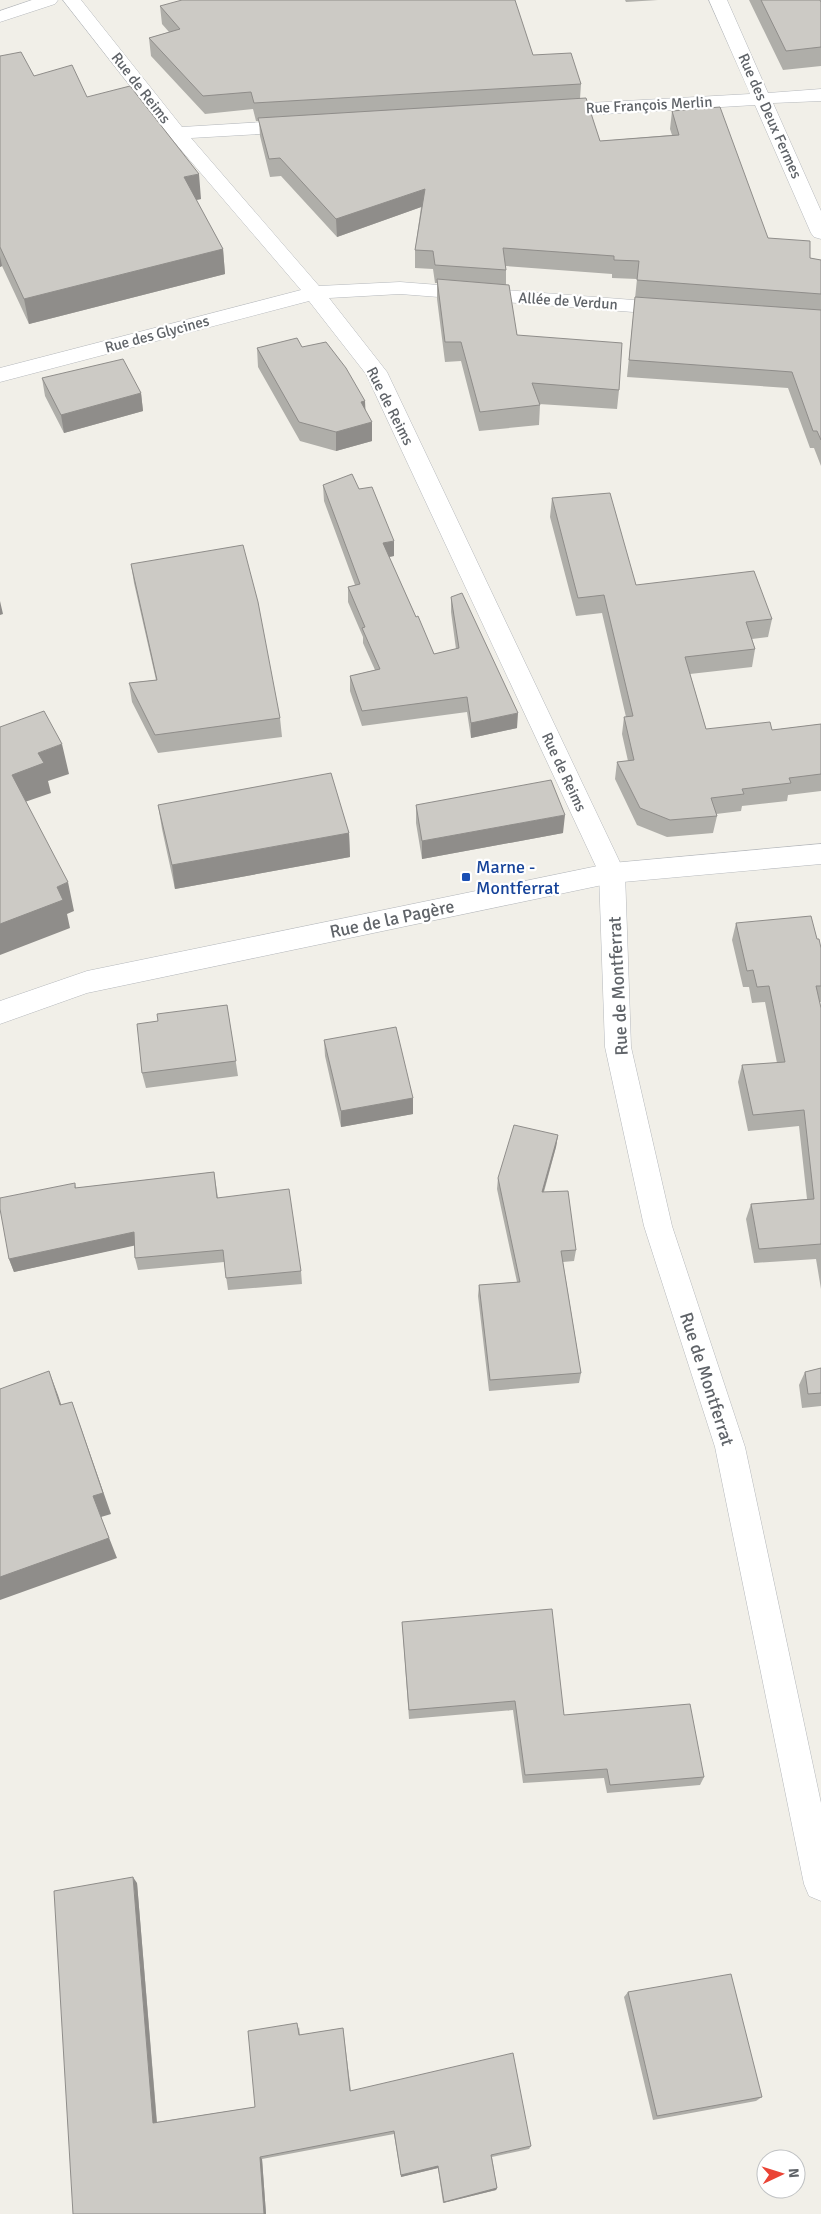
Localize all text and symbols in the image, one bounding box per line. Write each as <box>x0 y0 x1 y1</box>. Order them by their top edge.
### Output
street label: Rue de Reims <box>108 49 175 127</box>
street label: Rue des Deux Fermes <box>734 51 806 182</box>
street label: Rue François Merlin <box>585 93 713 117</box>
street label: Allée de Verdun <box>518 289 618 313</box>
street label: Rue des Glycines <box>103 311 212 357</box>
street label: Rue de Reims <box>363 364 418 448</box>
street label: Rue de Reims <box>538 730 590 815</box>
place label: Marne - Montferrat <box>476 856 560 899</box>
marker: Marne - Montferrat <box>460 871 472 883</box>
street label: Rue de la Pagère <box>328 895 456 943</box>
street label: Rue de Montferrat <box>603 916 633 1056</box>
street label: Rue de Montferrat <box>675 1309 739 1449</box>
north arrow <box>756 2149 806 2199</box>
text: N <box>785 2168 802 2179</box>

